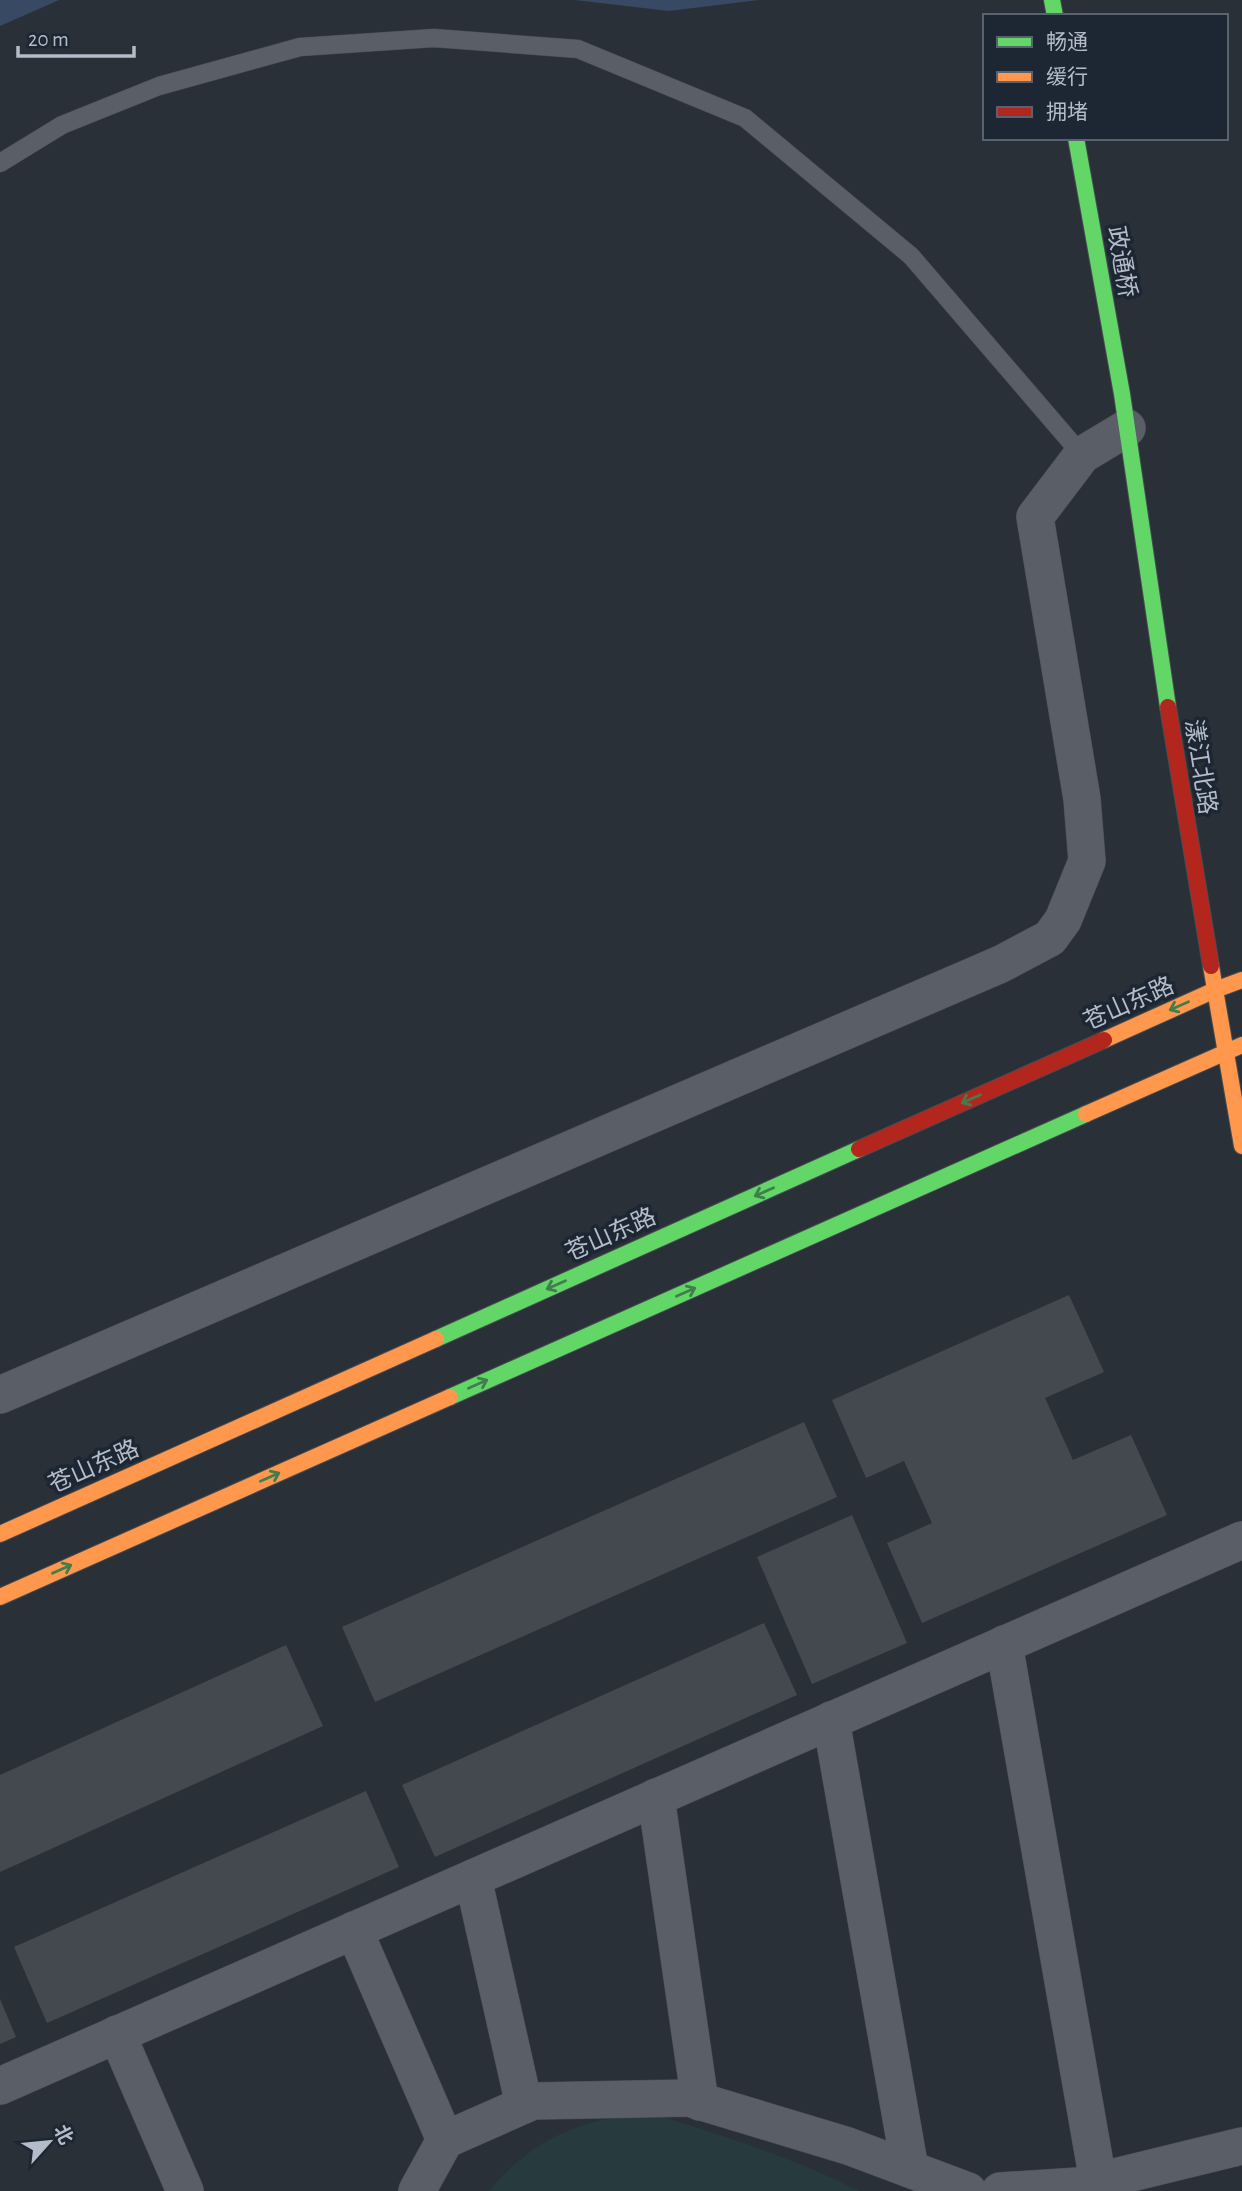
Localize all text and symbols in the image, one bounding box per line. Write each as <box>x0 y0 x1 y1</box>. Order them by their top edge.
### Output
scale bar <box>18 14 133 58</box>
legend <box>983 14 1228 140</box>
text: 20 m <box>28 29 69 50</box>
text: 畅通 <box>1046 31 1088 53</box>
text: 缓行 <box>1046 66 1088 88</box>
text: 拥堵 <box>1046 101 1088 123</box>
street label: 政通桥 <box>1103 224 1141 300</box>
street label: 漾江北路 <box>1181 717 1221 816</box>
street label: 苍山东路 <box>1079 972 1178 1034</box>
one-way arrow <box>1169 1000 1190 1013</box>
one-way arrow <box>961 1093 982 1106</box>
one-way arrow <box>753 1186 775 1199</box>
street label: 苍山东路 <box>561 1203 660 1265</box>
one-way arrow <box>546 1279 567 1292</box>
one-way arrow <box>675 1285 696 1298</box>
one-way arrow <box>467 1377 488 1390</box>
street label: 苍山东路 <box>44 1435 143 1497</box>
one-way arrow <box>259 1470 280 1483</box>
one-way arrow <box>51 1562 73 1575</box>
north arrow <box>14 2107 84 2177</box>
text: 北 <box>50 2122 76 2148</box>

